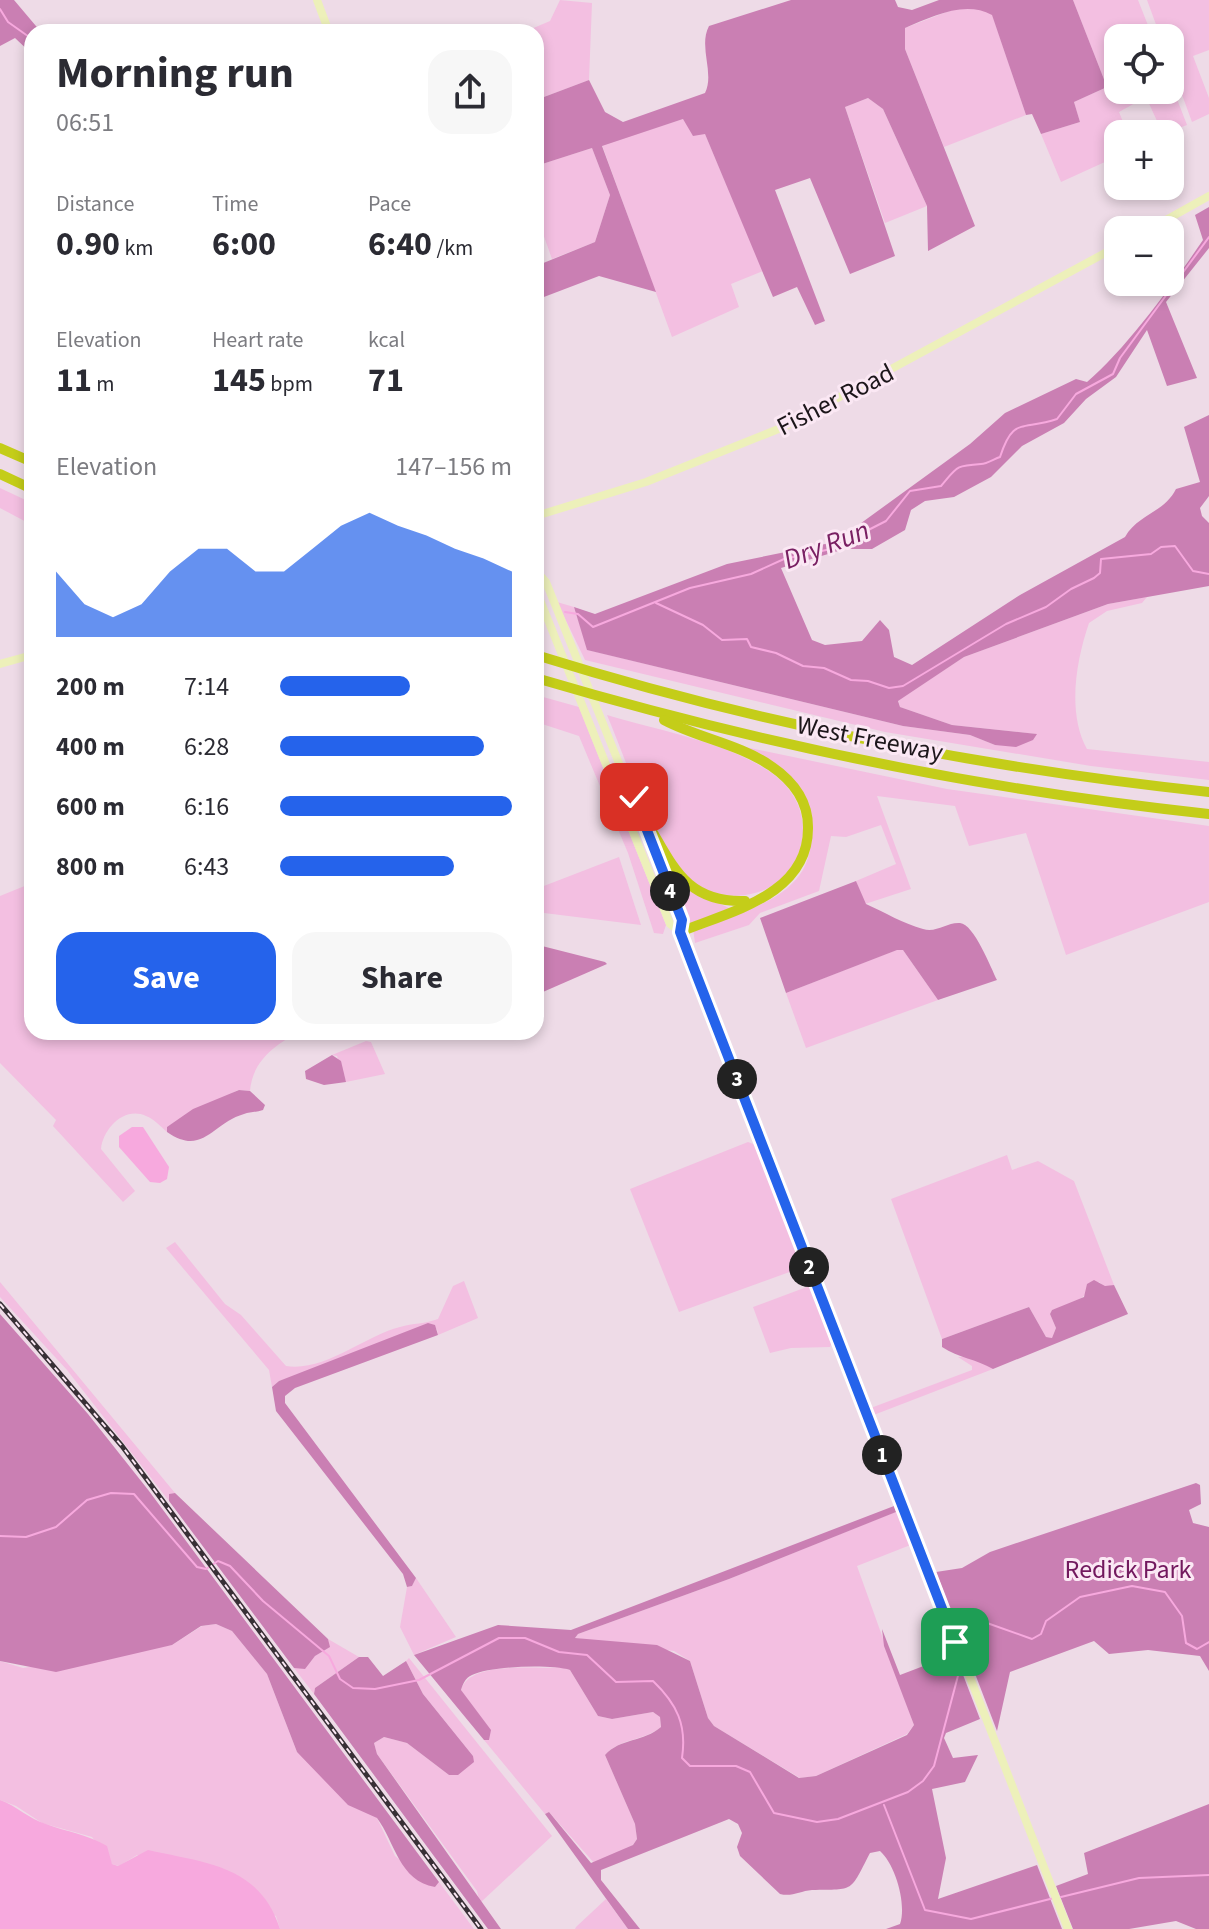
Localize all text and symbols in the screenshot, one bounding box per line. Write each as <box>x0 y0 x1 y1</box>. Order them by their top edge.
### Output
map controls <box>1104 24 1184 296</box>
button: locate <box>1104 24 1184 104</box>
text: Morning run <box>56 42 294 105</box>
button: share <box>428 50 512 134</box>
text: 06:51 <box>56 104 114 141</box>
button: + <box>1104 120 1184 200</box>
text: Distance <box>56 188 134 220</box>
text: Time <box>212 188 258 220</box>
text: Pace <box>368 188 411 220</box>
button: − <box>1104 216 1184 296</box>
text: 0.90 <box>56 220 120 269</box>
text: 6:00 <box>212 220 276 269</box>
text: 6:40 <box>368 220 432 269</box>
text: km <box>120 232 154 264</box>
text: /km <box>432 232 473 264</box>
text: Elevation <box>56 324 142 356</box>
text: Heart rate <box>212 324 303 356</box>
text: kcal <box>368 324 405 356</box>
street label: Fisher Road <box>770 354 900 445</box>
text: 11 <box>56 356 92 405</box>
text: 145 <box>212 356 266 405</box>
text: 71 <box>368 356 404 405</box>
text: m <box>92 368 115 400</box>
text: bpm <box>266 368 313 400</box>
text: Elevation <box>56 448 157 485</box>
text: 147–156 m <box>395 448 512 485</box>
water label: Dry Run <box>777 510 875 580</box>
text: 200 m <box>56 668 125 705</box>
text: 7:14 <box>184 668 229 705</box>
street label: West Freeway <box>794 706 946 771</box>
text: 400 m <box>56 728 125 765</box>
text: 6:28 <box>184 728 229 765</box>
pin <box>600 763 668 831</box>
icon: check <box>612 775 656 819</box>
text: 600 m <box>56 788 125 825</box>
text: 6:16 <box>184 788 229 825</box>
text: 800 m <box>56 848 125 885</box>
text: 6:43 <box>184 848 229 885</box>
pin: 4 <box>650 871 690 911</box>
text: 4 <box>664 875 676 907</box>
button: Save <box>56 932 276 1024</box>
button: Share <box>292 932 512 1024</box>
pin: 3 <box>717 1059 757 1099</box>
text: 3 <box>731 1063 743 1095</box>
pin: 2 <box>789 1247 829 1287</box>
text: 2 <box>803 1251 815 1283</box>
pin: 1 <box>862 1435 902 1475</box>
text: 1 <box>876 1439 888 1471</box>
park label: Redick Park <box>1065 1551 1192 1588</box>
pin <box>921 1608 989 1676</box>
icon: arrive <box>933 1620 977 1664</box>

